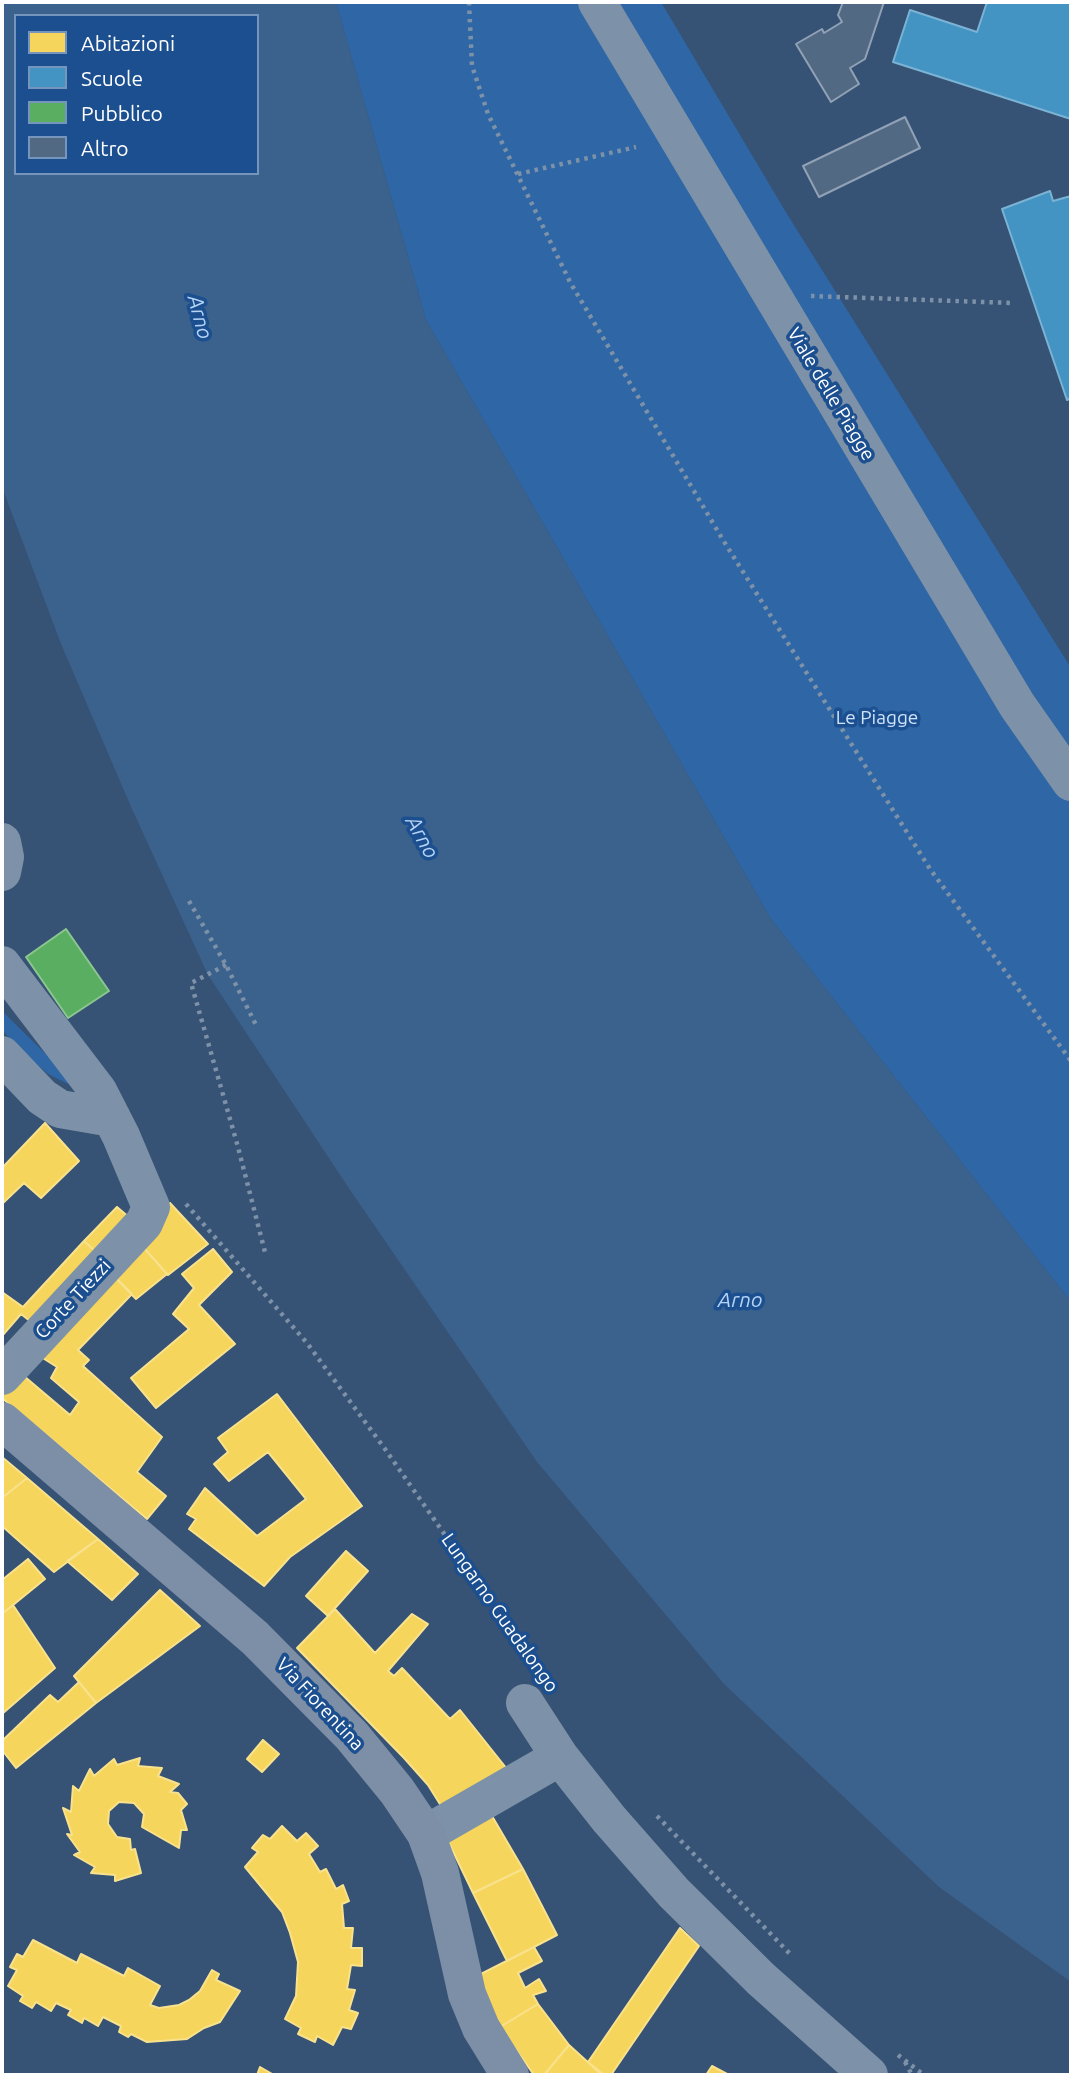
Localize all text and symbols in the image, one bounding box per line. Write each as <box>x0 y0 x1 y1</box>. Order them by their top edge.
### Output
legend <box>14 14 259 175</box>
text: Abitazioni <box>81 31 175 55</box>
text: Scuole <box>81 66 143 90</box>
text: Pubblico <box>81 101 163 125</box>
text: Altro <box>81 136 129 160</box>
water label: Arno <box>182 292 218 342</box>
street label: Viale delle Piagge <box>782 323 880 465</box>
park label: Le Piagge <box>836 707 918 729</box>
water label: Arno <box>400 811 444 863</box>
street label: Corte Tiezzi <box>30 1255 116 1343</box>
water label: Arno <box>718 1287 762 1313</box>
street label: Lungarno Guadalongo <box>437 1529 563 1697</box>
street label: Via Fiorentina <box>271 1653 369 1755</box>

